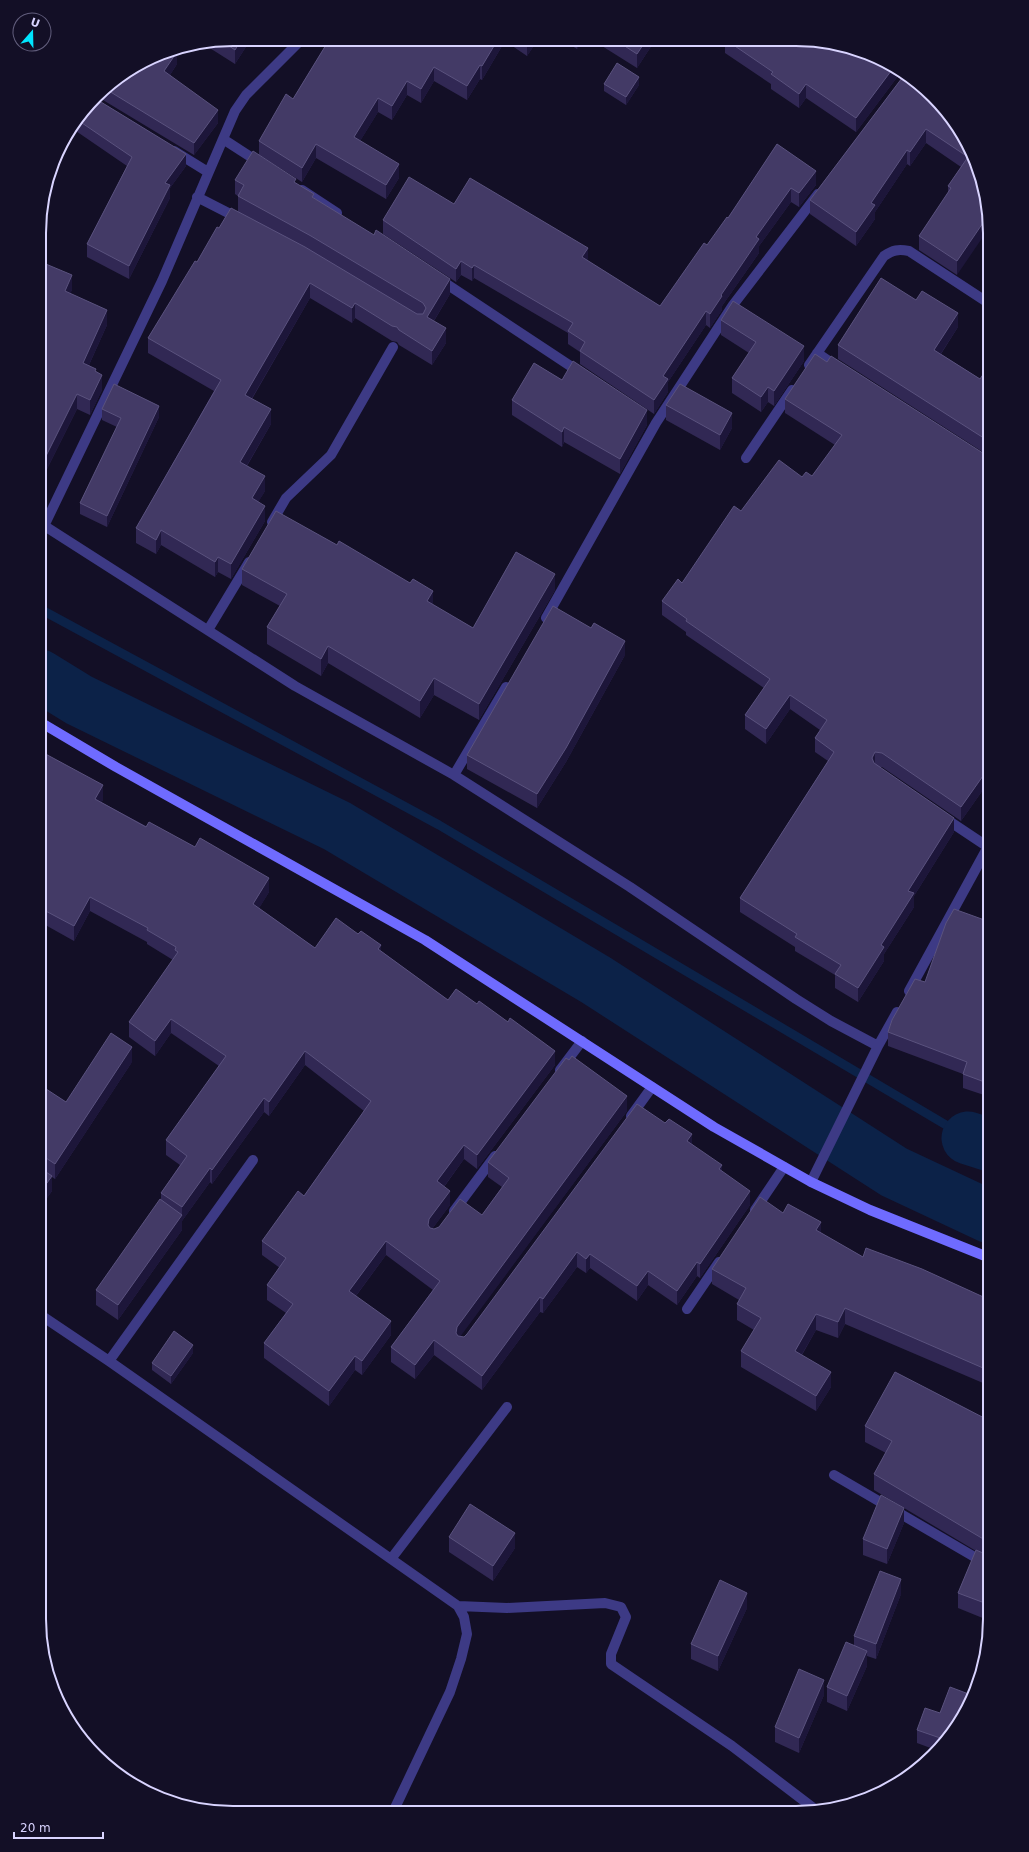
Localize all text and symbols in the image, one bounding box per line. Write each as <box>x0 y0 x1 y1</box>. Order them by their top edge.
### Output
north arrow <box>12 12 52 52</box>
text: U <box>29 15 42 31</box>
scale bar <box>14 1814 103 1840</box>
text: 20 m <box>20 1821 51 1835</box>

